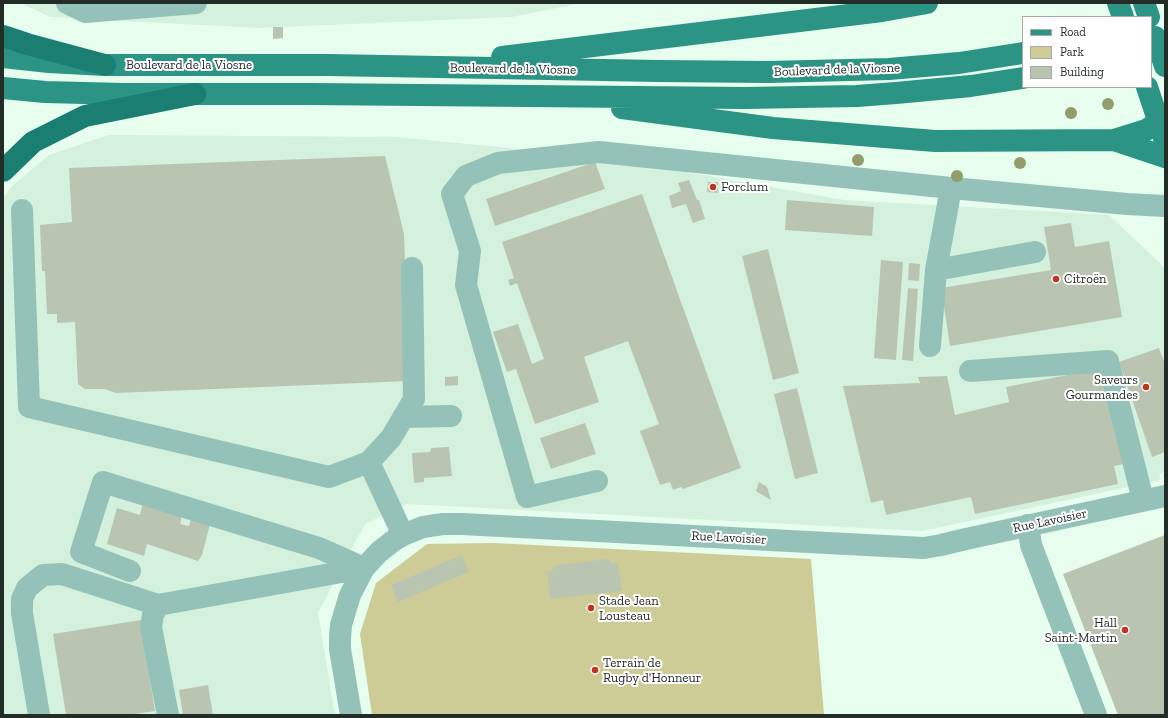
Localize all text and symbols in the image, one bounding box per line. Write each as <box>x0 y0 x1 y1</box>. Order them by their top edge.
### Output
legend <box>1022 16 1152 88</box>
text: Road <box>1060 25 1086 39</box>
text: Park <box>1060 45 1084 59</box>
street label: Boulevard de la Viosne <box>126 57 252 73</box>
street label: Boulevard de la Viosne <box>450 60 576 78</box>
street label: Boulevard de la Viosne <box>774 60 900 80</box>
text: Building <box>1060 65 1104 79</box>
place label: Forclum <box>721 179 768 195</box>
marker: Forclum <box>708 182 718 192</box>
place label: Citroën <box>1064 271 1107 287</box>
marker: Citroën <box>1051 274 1061 284</box>
place label: Saveurs Gourmandes <box>1066 372 1138 403</box>
marker: Saveurs Gourmandes <box>1141 382 1151 392</box>
street label: Rue Lavoisier <box>1012 506 1088 536</box>
street label: Rue Lavoisier <box>691 528 767 548</box>
place label: Stade Jean Lousteau <box>599 593 659 624</box>
marker: Stade Jean Lousteau <box>586 603 596 613</box>
place label: Hall Saint-Martin <box>1045 615 1117 646</box>
marker: Hall Saint-Martin <box>1120 625 1130 635</box>
place label: Terrain de Rugby d'Honneur <box>603 655 701 686</box>
marker: Terrain de Rugby d'Honneur <box>590 665 600 675</box>

